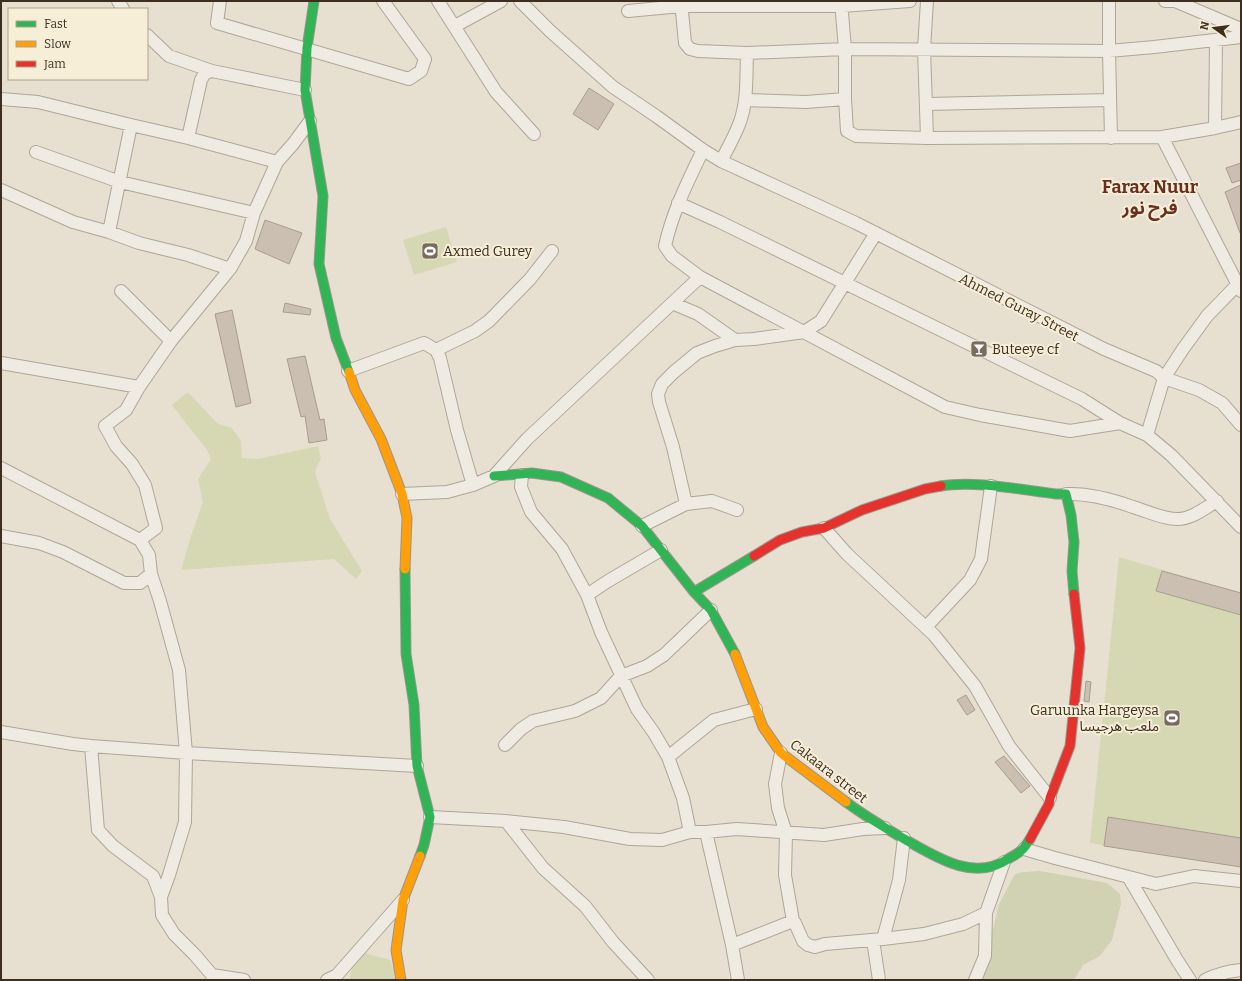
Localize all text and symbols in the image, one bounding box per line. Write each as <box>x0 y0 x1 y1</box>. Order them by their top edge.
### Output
legend <box>8 8 148 80</box>
north arrow <box>1194 8 1234 48</box>
text: Fast <box>44 17 68 31</box>
text: N <box>1197 20 1212 31</box>
text: Slow <box>44 37 71 51</box>
text: Jam <box>43 57 66 71</box>
district label: Farax Nuur فرح نور <box>1102 176 1199 221</box>
sports icon: Axmed Gurey <box>420 241 440 261</box>
place label: Axmed Gurey <box>443 243 533 260</box>
street label: Ahmed Guray Street <box>956 270 1081 345</box>
bar icon: Buteeye cf <box>969 339 989 359</box>
place label: Buteeye cf <box>992 341 1060 358</box>
place label: Garuunka Hargeysa ملعب هرجيسا <box>1030 702 1159 735</box>
sports icon: Garuunka Hargeysa ملعب هرجيسا <box>1162 708 1182 728</box>
street label: Cakaara street <box>787 736 871 807</box>

